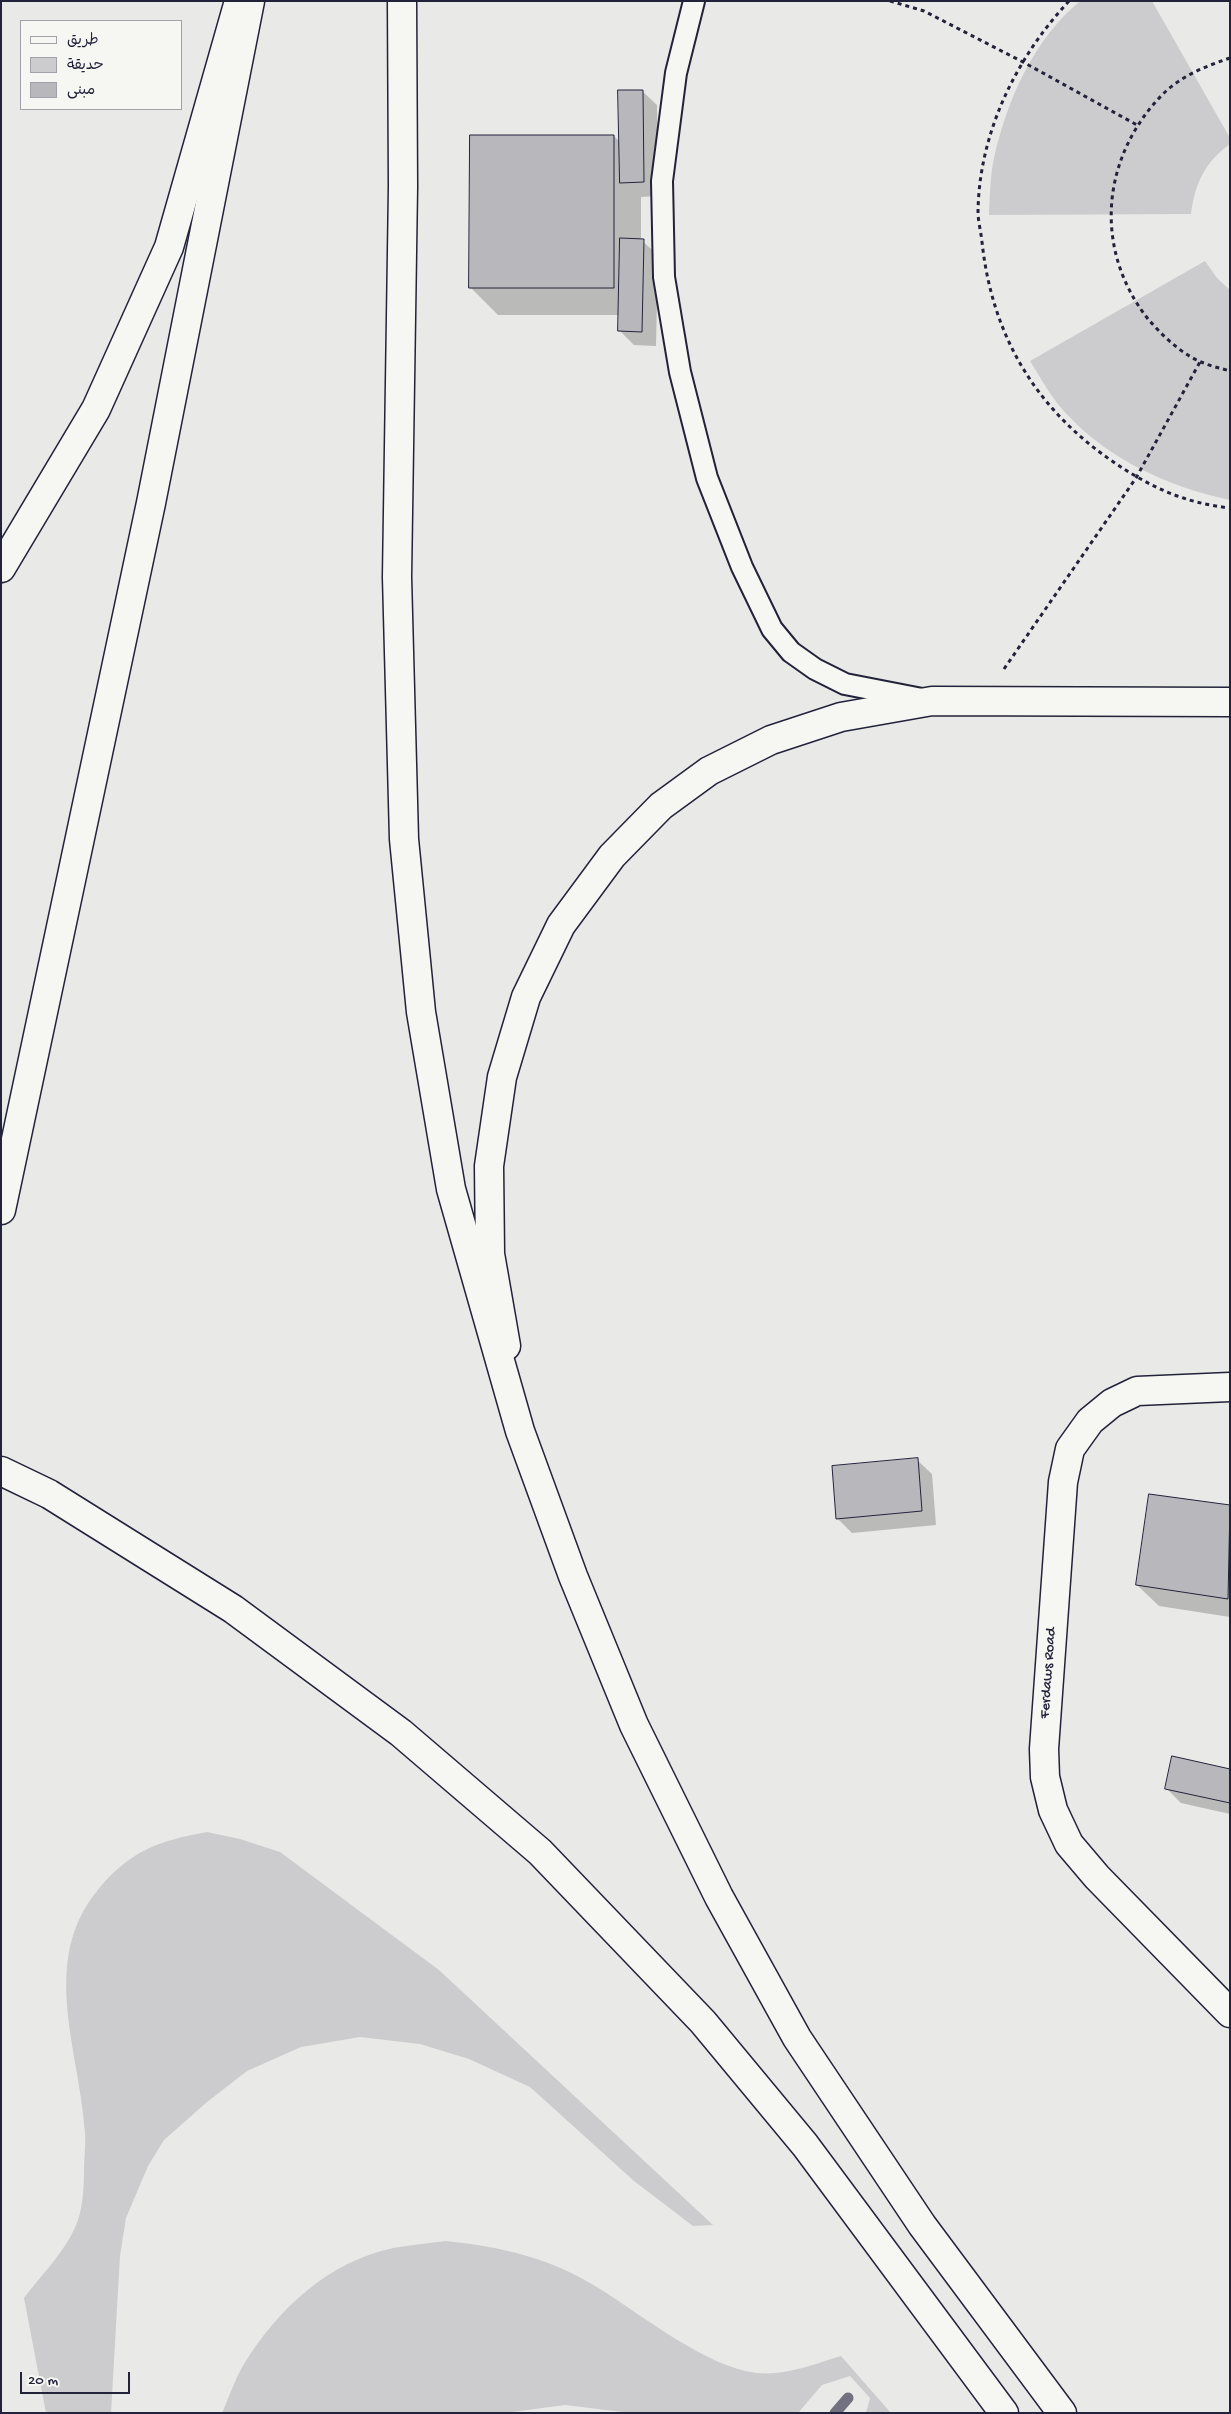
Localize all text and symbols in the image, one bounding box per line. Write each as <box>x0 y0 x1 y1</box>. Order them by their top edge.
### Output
legend <box>20 20 182 110</box>
text: طريق <box>67 32 99 50</box>
text: حديقة <box>67 57 104 75</box>
text: مبنى <box>67 82 95 100</box>
street label: Ferdaws Road <box>1037 1627 1061 1719</box>
scale bar <box>22 2362 132 2394</box>
text: 20 m <box>28 2372 58 2390</box>

